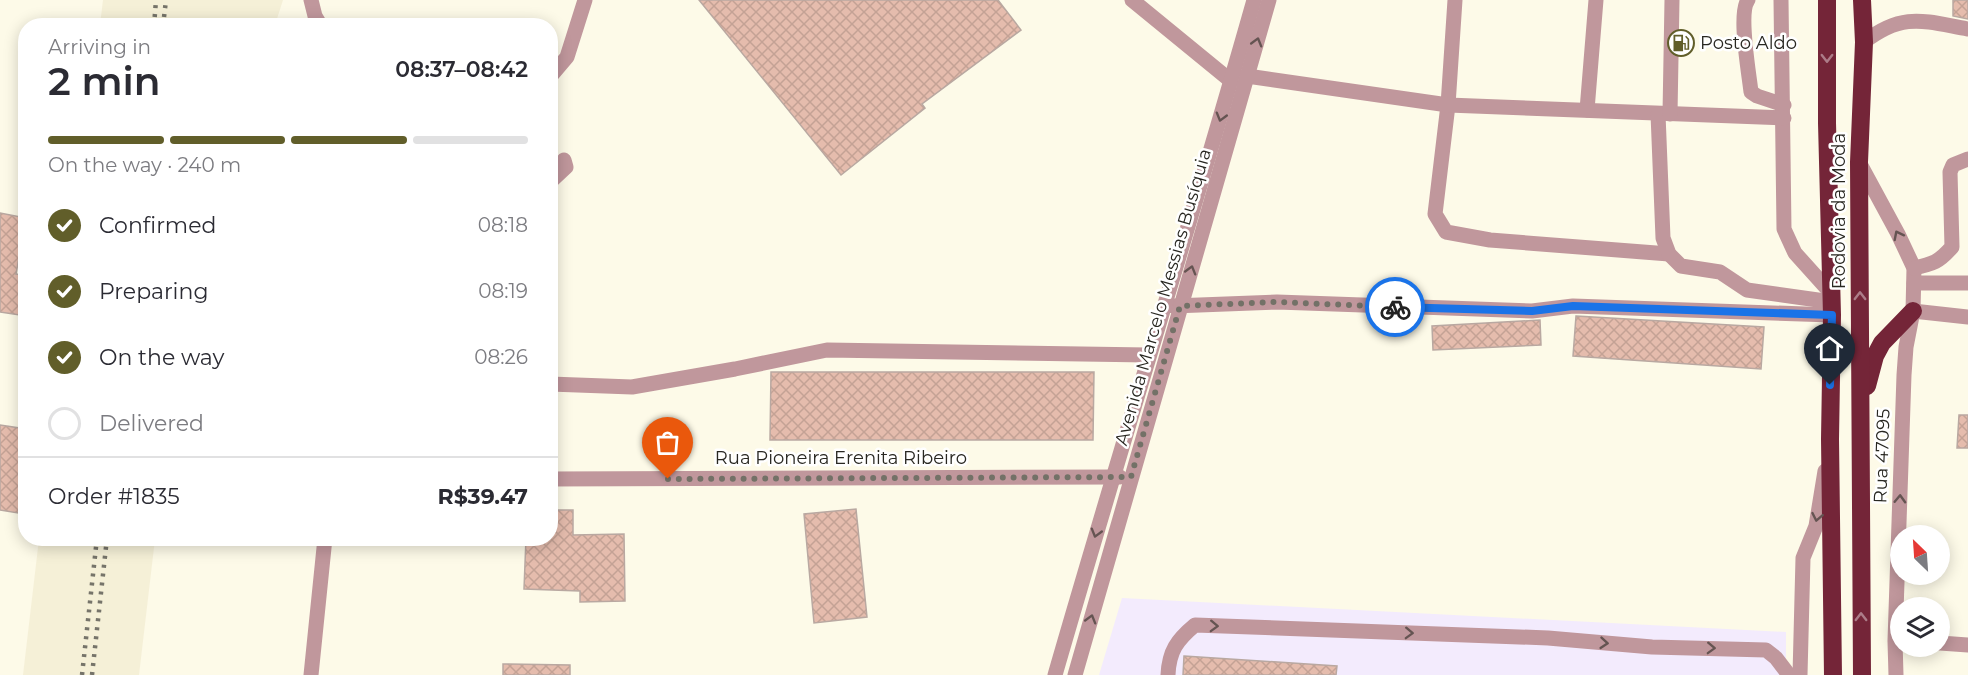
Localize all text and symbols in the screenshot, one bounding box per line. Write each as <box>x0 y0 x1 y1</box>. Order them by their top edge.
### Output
fuel station icon: Posto Aldo <box>1666 28 1696 58</box>
place label: Posto Aldo <box>1700 32 1797 54</box>
text: Arriving in <box>48 35 151 59</box>
one-way arrow <box>1250 37 1262 48</box>
one-way arrow <box>1821 54 1833 63</box>
text: 08:37–08:42 <box>395 56 528 83</box>
text: 2 min <box>48 57 161 105</box>
one-way arrow <box>1216 111 1228 122</box>
street label: Rodovia da Moda <box>1828 133 1850 289</box>
street label: Avenida Marcelo Messias Busíquia <box>1110 146 1216 448</box>
text: On the way · 240 m <box>48 153 241 177</box>
icon: check <box>48 209 81 242</box>
text: Confirmed <box>99 212 216 239</box>
text: 08:18 <box>478 213 528 237</box>
one-way arrow <box>1894 230 1905 241</box>
one-way arrow <box>1184 265 1196 276</box>
icon: check <box>48 275 81 308</box>
courier <box>1365 277 1425 337</box>
text: Preparing <box>99 278 208 305</box>
text: 08:19 <box>478 279 528 303</box>
icon: bike <box>1379 291 1412 324</box>
one-way arrow <box>1854 291 1866 300</box>
pin <box>1804 323 1855 385</box>
icon: home <box>1813 332 1846 365</box>
icon: check <box>48 341 81 374</box>
text: On the way <box>99 344 224 371</box>
text: 08:26 <box>474 345 528 369</box>
street label: Rua 47095 <box>1869 408 1895 504</box>
text: Delivered <box>99 410 204 437</box>
pin <box>642 417 693 479</box>
icon: bag <box>651 426 684 459</box>
street label: Rua Pioneira Erenita Ribeiro <box>715 447 967 469</box>
text: Order #1835 <box>48 483 180 510</box>
text: R$39.47 <box>437 483 528 510</box>
one-way arrow <box>1893 494 1906 503</box>
one-way arrow <box>1811 512 1824 522</box>
north arrow <box>1890 525 1950 585</box>
map controls <box>1890 525 1950 657</box>
one-way arrow <box>1091 527 1103 538</box>
button: layers <box>1890 597 1950 657</box>
one-way arrow <box>1855 612 1867 621</box>
one-way arrow <box>1084 614 1096 625</box>
one-way arrow <box>1210 619 1219 632</box>
one-way arrow <box>1405 626 1414 639</box>
one-way arrow <box>1599 636 1608 649</box>
one-way arrow <box>1706 642 1715 655</box>

